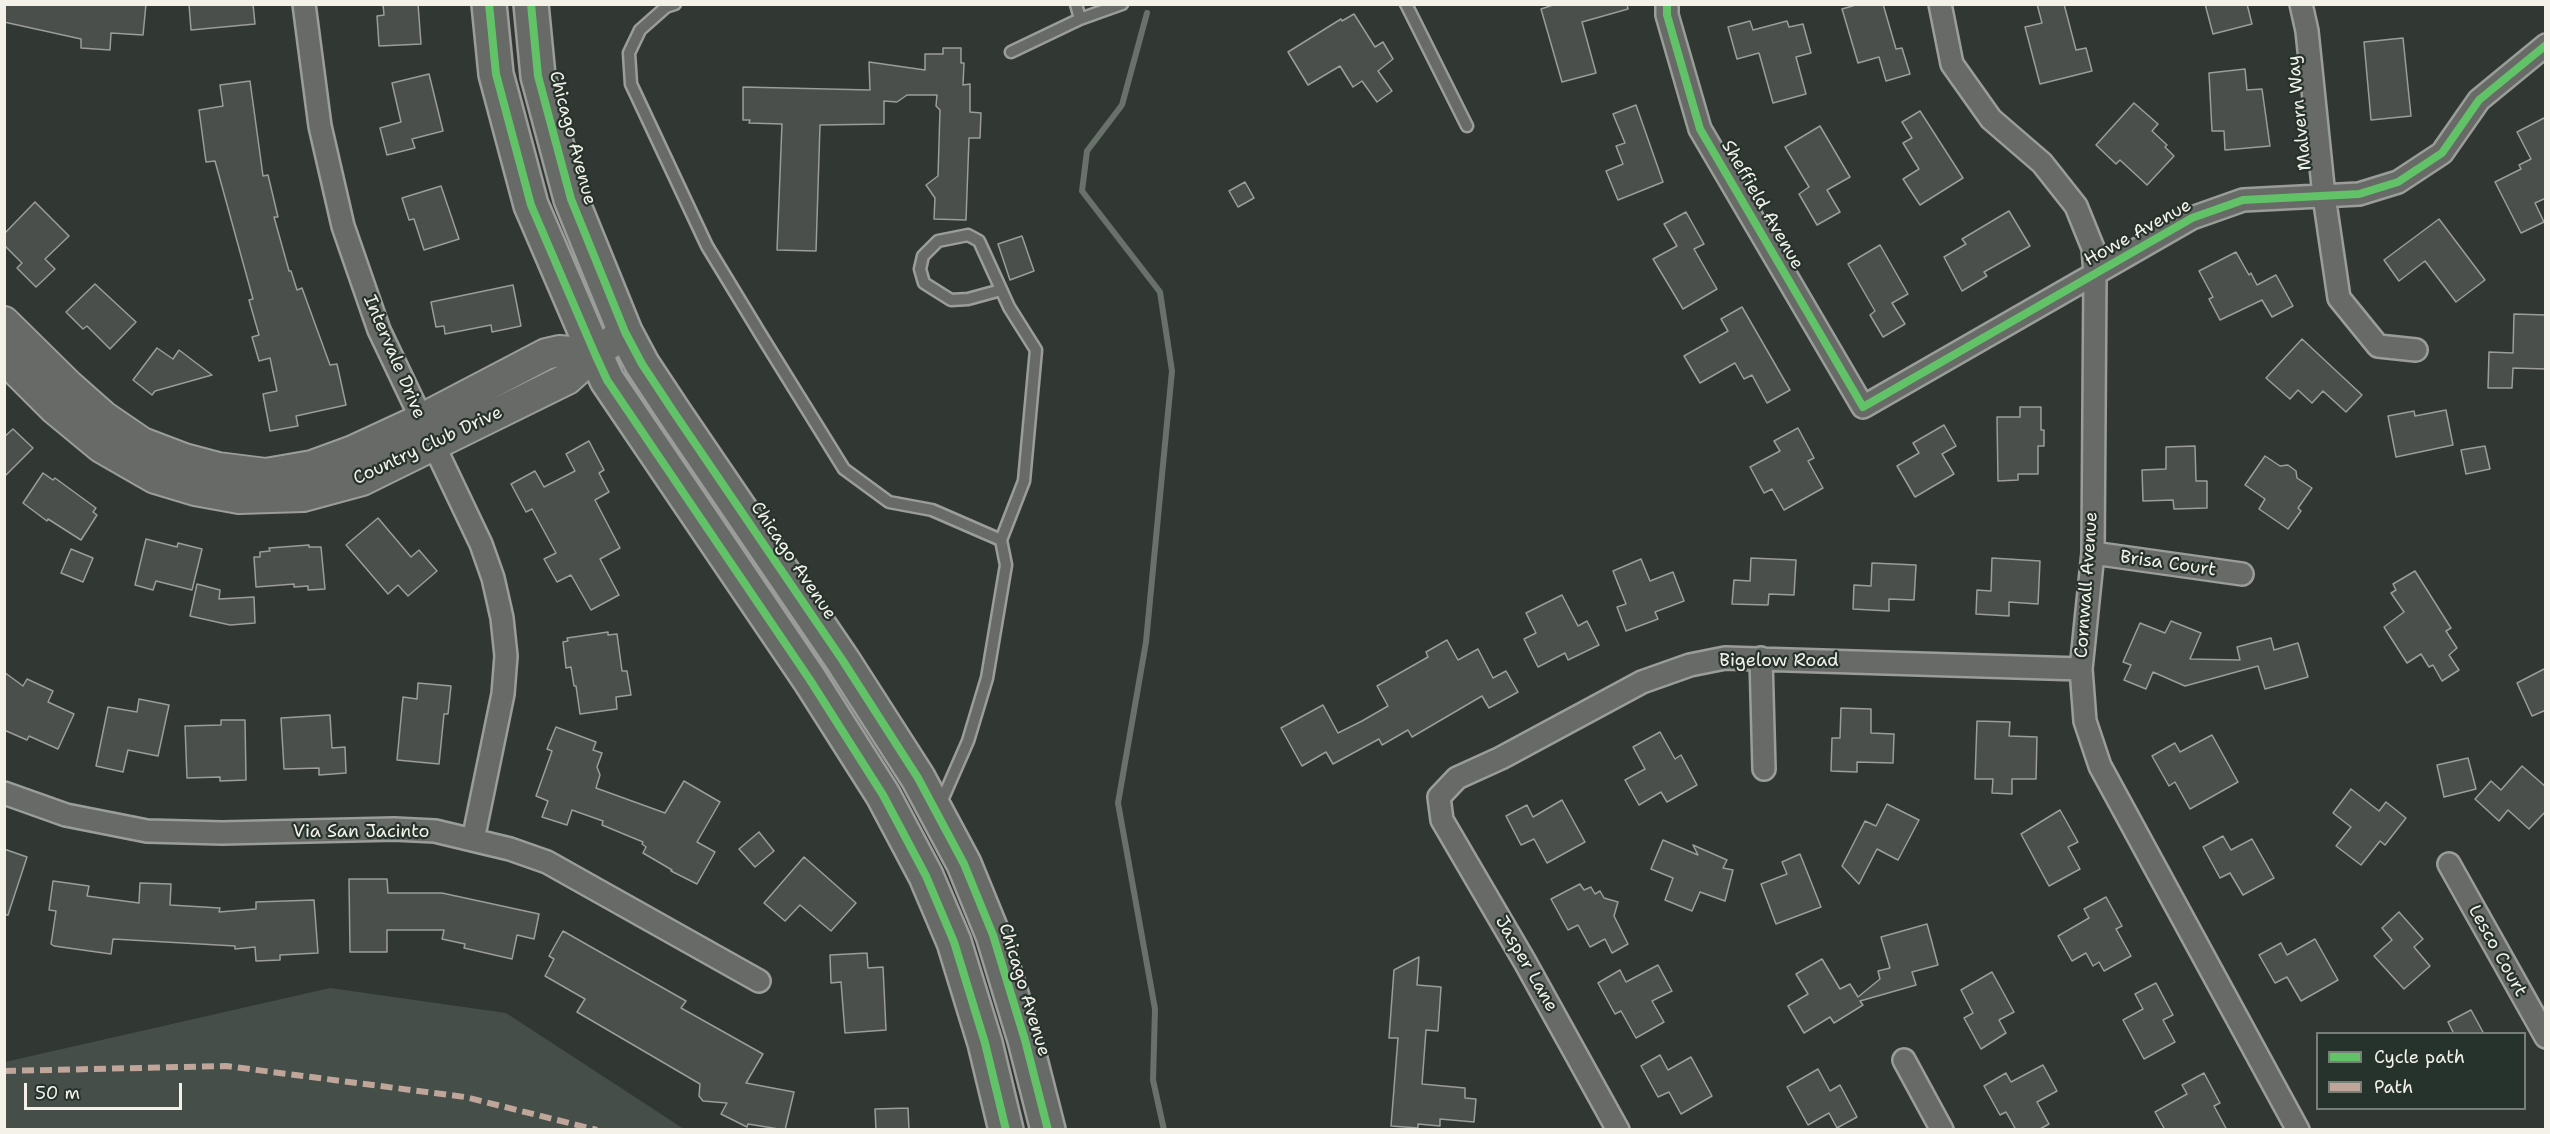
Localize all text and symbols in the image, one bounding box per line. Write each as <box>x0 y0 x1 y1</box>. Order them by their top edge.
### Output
street label: Malvern Way <box>2283 54 2317 172</box>
street label: Chicago Avenue <box>544 69 600 207</box>
street label: Sheffield Avenue <box>1716 136 1808 274</box>
street label: Howe Avenue <box>2081 195 2195 271</box>
street label: Intervale Drive <box>358 292 430 422</box>
street label: Country Club Drive <box>350 402 506 490</box>
street label: Chicago Avenue <box>746 498 840 624</box>
street label: Cornwall Avenue <box>2071 511 2103 659</box>
street label: Brisa Court <box>2119 547 2217 581</box>
street label: Bigelow Road <box>1719 650 1839 672</box>
street label: Via San Jacinto <box>293 821 429 843</box>
street label: Lesco Court <box>2463 901 2531 1001</box>
street label: Jasper Lane <box>1490 912 1562 1016</box>
street label: Chicago Avenue <box>994 921 1054 1059</box>
legend <box>2316 1032 2526 1110</box>
text: Cycle path <box>2374 1045 2465 1069</box>
scale bar <box>27 1071 184 1109</box>
text: Path <box>2374 1075 2413 1099</box>
text: 50 m <box>35 1081 80 1105</box>

